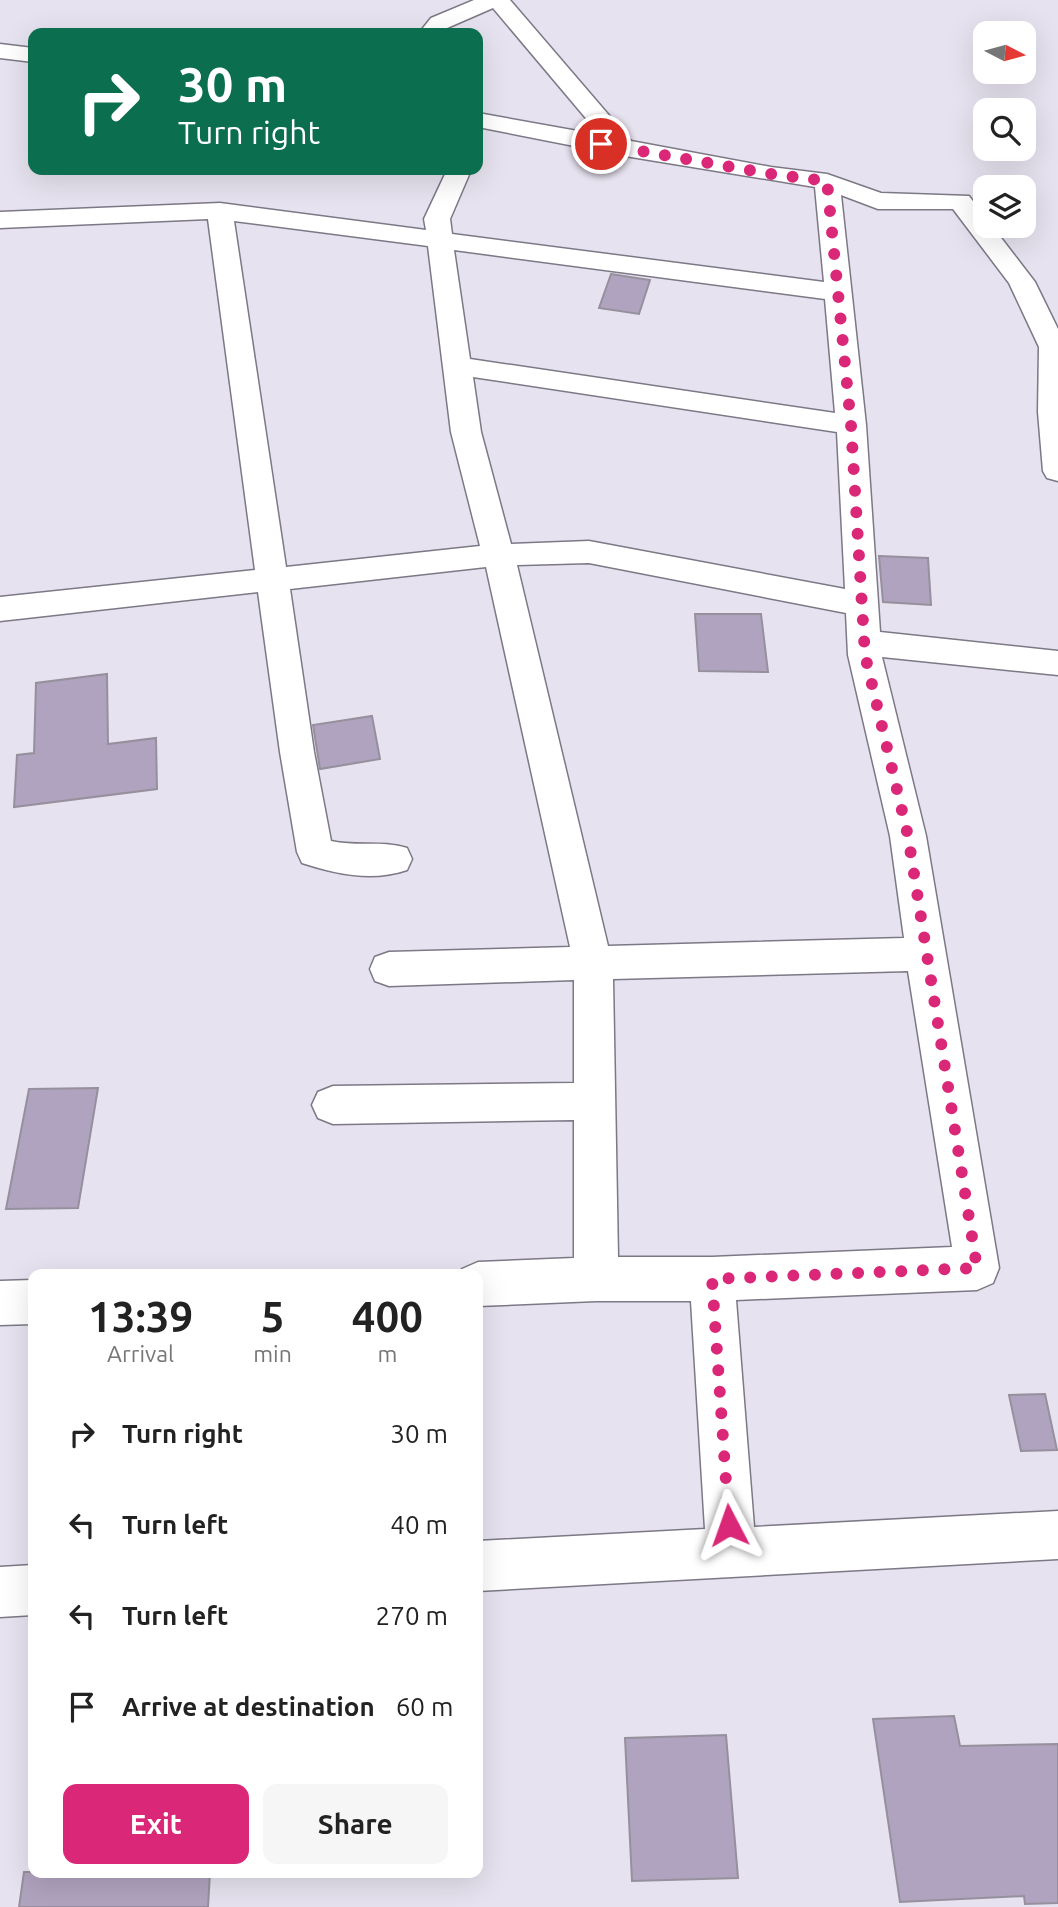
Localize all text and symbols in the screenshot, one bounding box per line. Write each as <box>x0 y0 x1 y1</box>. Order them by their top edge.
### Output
north arrow <box>973 21 1036 84</box>
map controls <box>973 21 1036 238</box>
icon: right <box>63 56 154 147</box>
text: 30 m <box>178 56 287 111</box>
button: search <box>973 98 1036 161</box>
text: Turn right <box>178 114 320 150</box>
pin <box>571 114 631 174</box>
icon: arrive <box>582 125 620 163</box>
button: layers <box>973 175 1036 238</box>
text: 13:39 <box>88 1293 193 1340</box>
text: 5 <box>261 1293 284 1340</box>
text: 400 <box>352 1293 423 1340</box>
text: Arrival <box>107 1341 174 1366</box>
text: min <box>253 1341 292 1366</box>
text: m <box>377 1341 397 1366</box>
icon: right <box>63 1415 101 1453</box>
text: Turn right <box>122 1419 243 1448</box>
text: 30 m <box>390 1419 448 1448</box>
position arrow <box>692 1488 766 1562</box>
icon: left <box>63 1506 101 1544</box>
text: Turn left <box>122 1510 228 1539</box>
text: 40 m <box>390 1510 448 1539</box>
icon: left <box>63 1597 101 1635</box>
text: Turn left <box>122 1601 228 1630</box>
text: 270 m <box>376 1601 448 1630</box>
icon: arrive <box>63 1688 101 1726</box>
text: Arrive at destination <box>122 1692 375 1721</box>
text: 60 m <box>396 1692 453 1721</box>
button: Exit <box>63 1784 249 1864</box>
button: Share <box>263 1784 448 1864</box>

